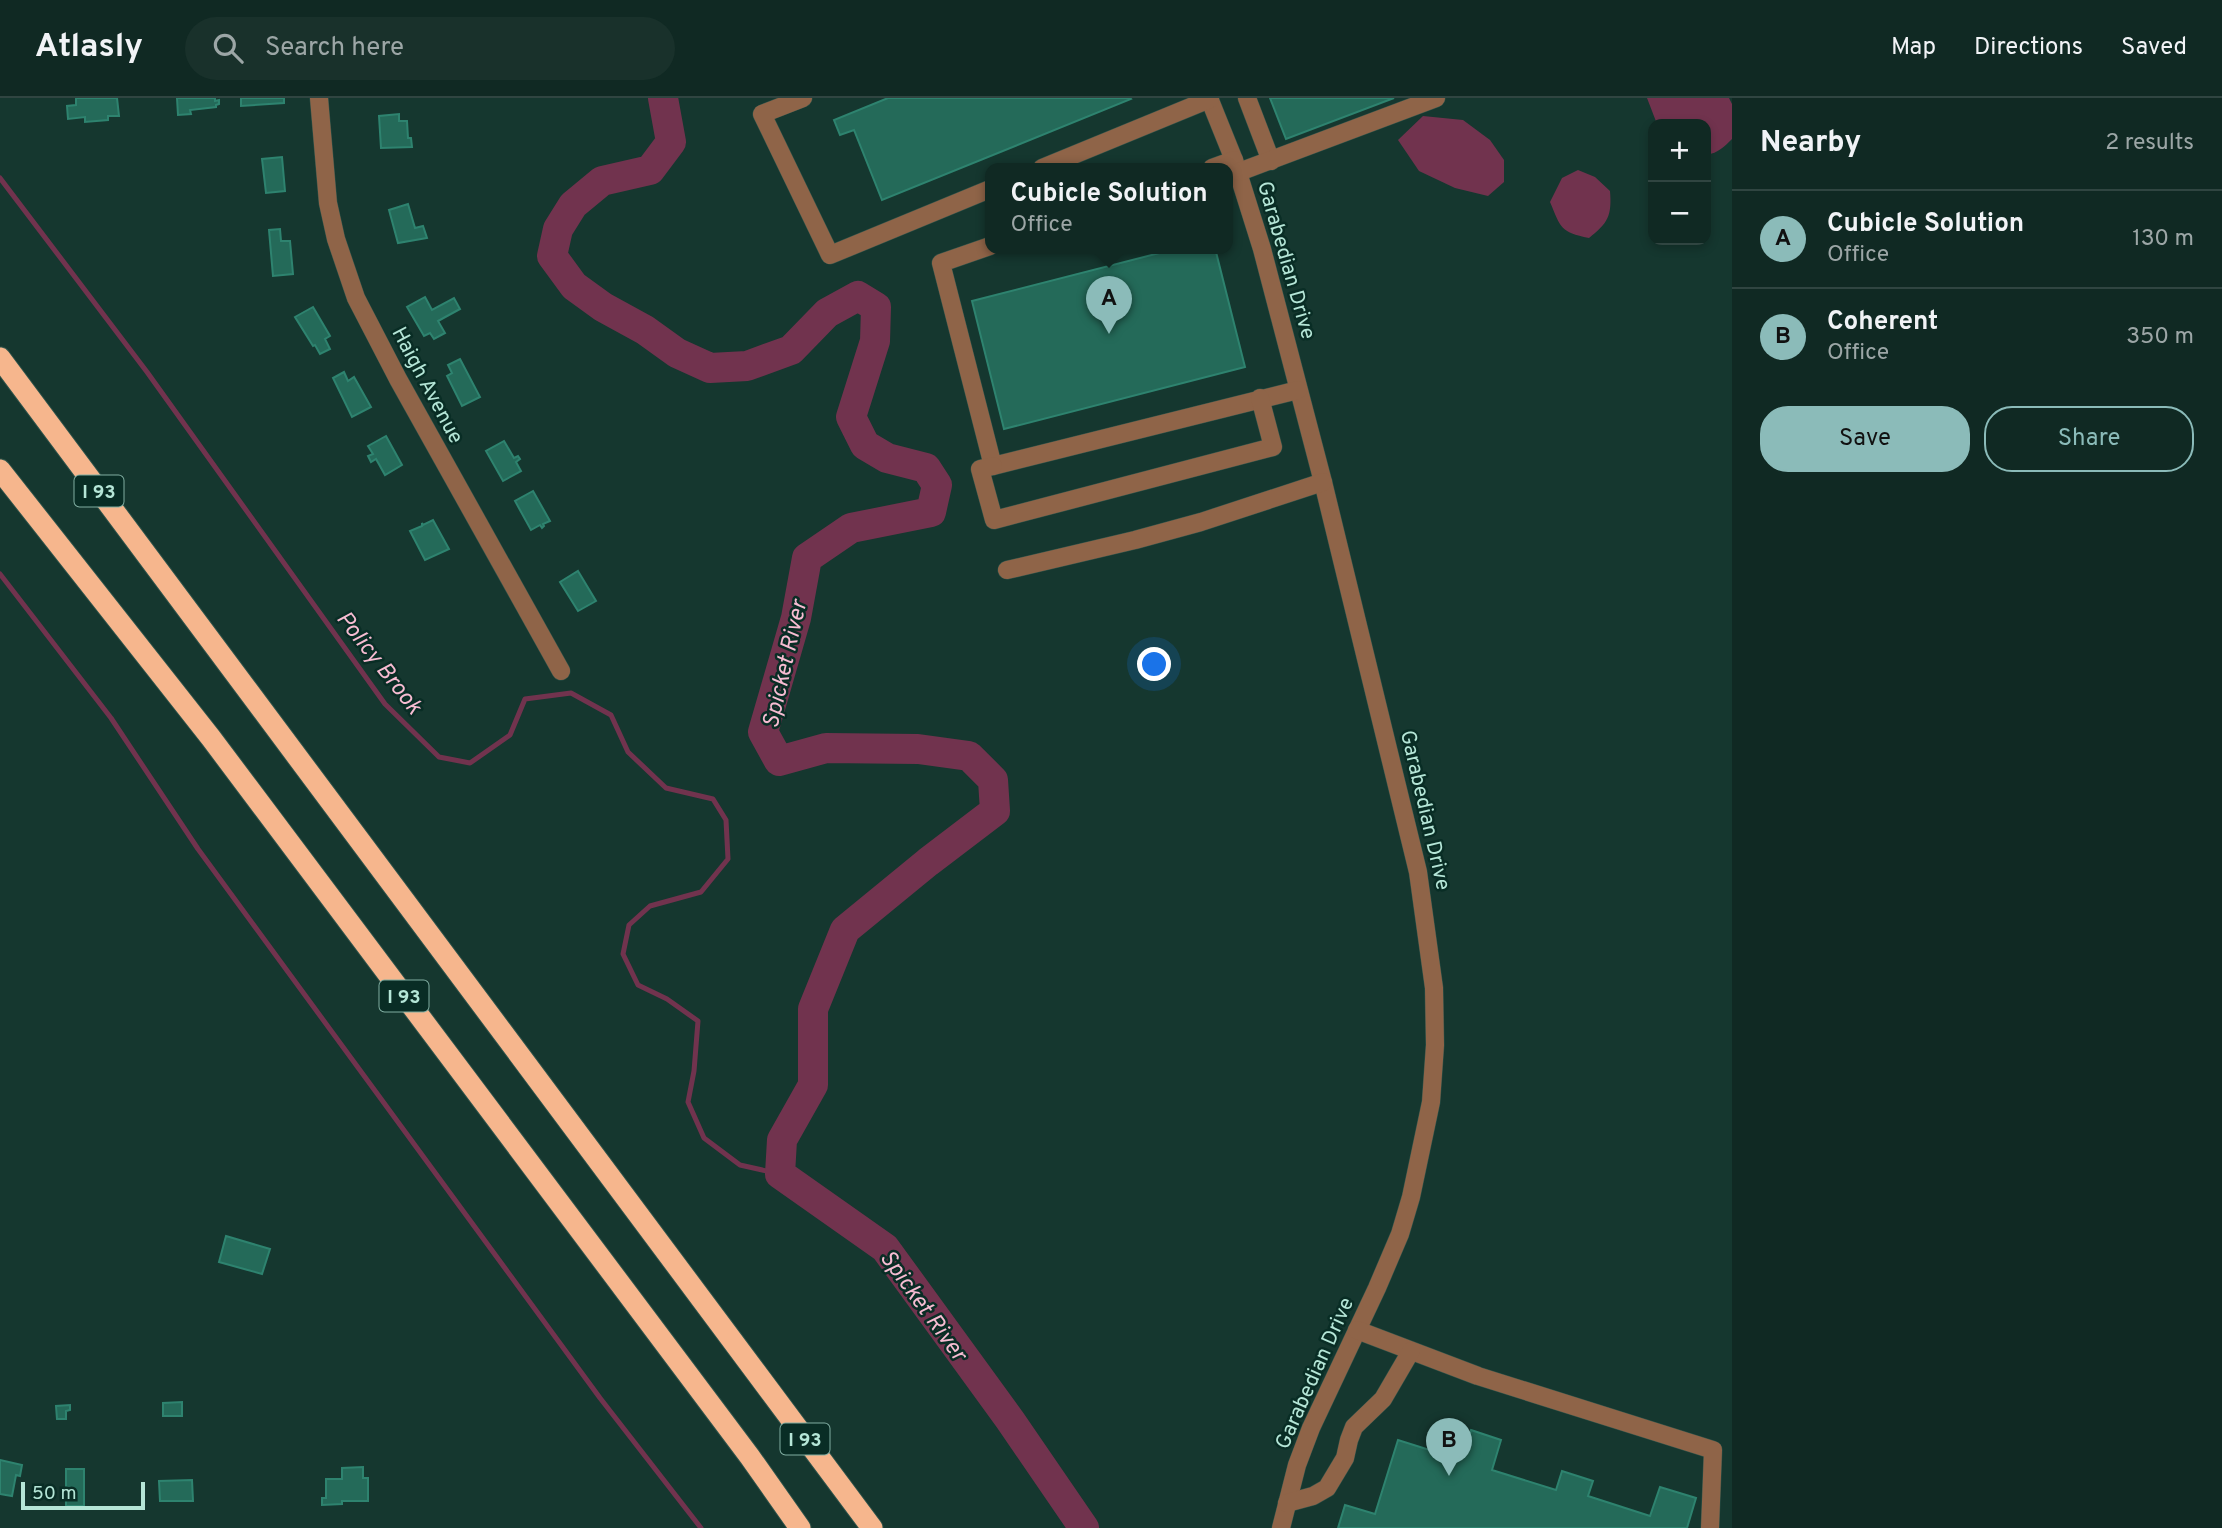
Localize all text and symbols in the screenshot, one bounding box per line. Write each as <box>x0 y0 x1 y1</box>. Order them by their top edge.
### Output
search box <box>185 17 675 80</box>
text: Atlasly <box>35 27 143 69</box>
icon: search <box>209 29 247 67</box>
text: Search here <box>265 32 404 65</box>
text: Map <box>1891 33 1936 63</box>
text: Directions <box>1974 33 2083 63</box>
text: Saved <box>2121 33 2187 63</box>
map controls <box>1648 119 1711 245</box>
button: + <box>1648 119 1711 182</box>
text: Nearby <box>1760 125 1861 162</box>
text: 2 results <box>2105 129 2194 158</box>
popup <box>985 163 1233 254</box>
text: Cubicle Solution <box>1010 178 1208 211</box>
street label: Garabedian Drive <box>1250 178 1321 343</box>
button: − <box>1648 182 1711 245</box>
text: Cubicle Solution <box>1827 208 2024 241</box>
text: Office <box>1010 211 1073 240</box>
text: A <box>1775 225 1791 254</box>
text: 130 m <box>2132 225 2194 254</box>
text: Office <box>1827 241 1889 270</box>
pin: A <box>1086 276 1132 334</box>
text: Coherent <box>1827 306 1938 339</box>
street label: Haigh Avenue <box>385 323 469 449</box>
text: B <box>1775 323 1791 352</box>
text: 350 m <box>2126 323 2194 352</box>
text: Office <box>1827 339 1889 368</box>
button: Save <box>1760 406 1970 472</box>
button: Share <box>1984 406 2194 472</box>
road number: I 93 <box>74 476 124 506</box>
water label: Spicket River <box>758 596 816 731</box>
water label: Policy Brook <box>329 606 428 721</box>
your location <box>1137 647 1171 681</box>
street label: Garabedian Drive <box>1393 728 1456 893</box>
road number: I 93 <box>380 980 428 1012</box>
water label: Spicket River <box>872 1245 973 1370</box>
street label: Garabedian Drive <box>1270 1294 1361 1454</box>
pin: B <box>1426 1418 1472 1476</box>
road number: I 93 <box>780 1424 830 1455</box>
scale bar <box>21 1479 145 1511</box>
text: 50 m <box>32 1482 77 1506</box>

